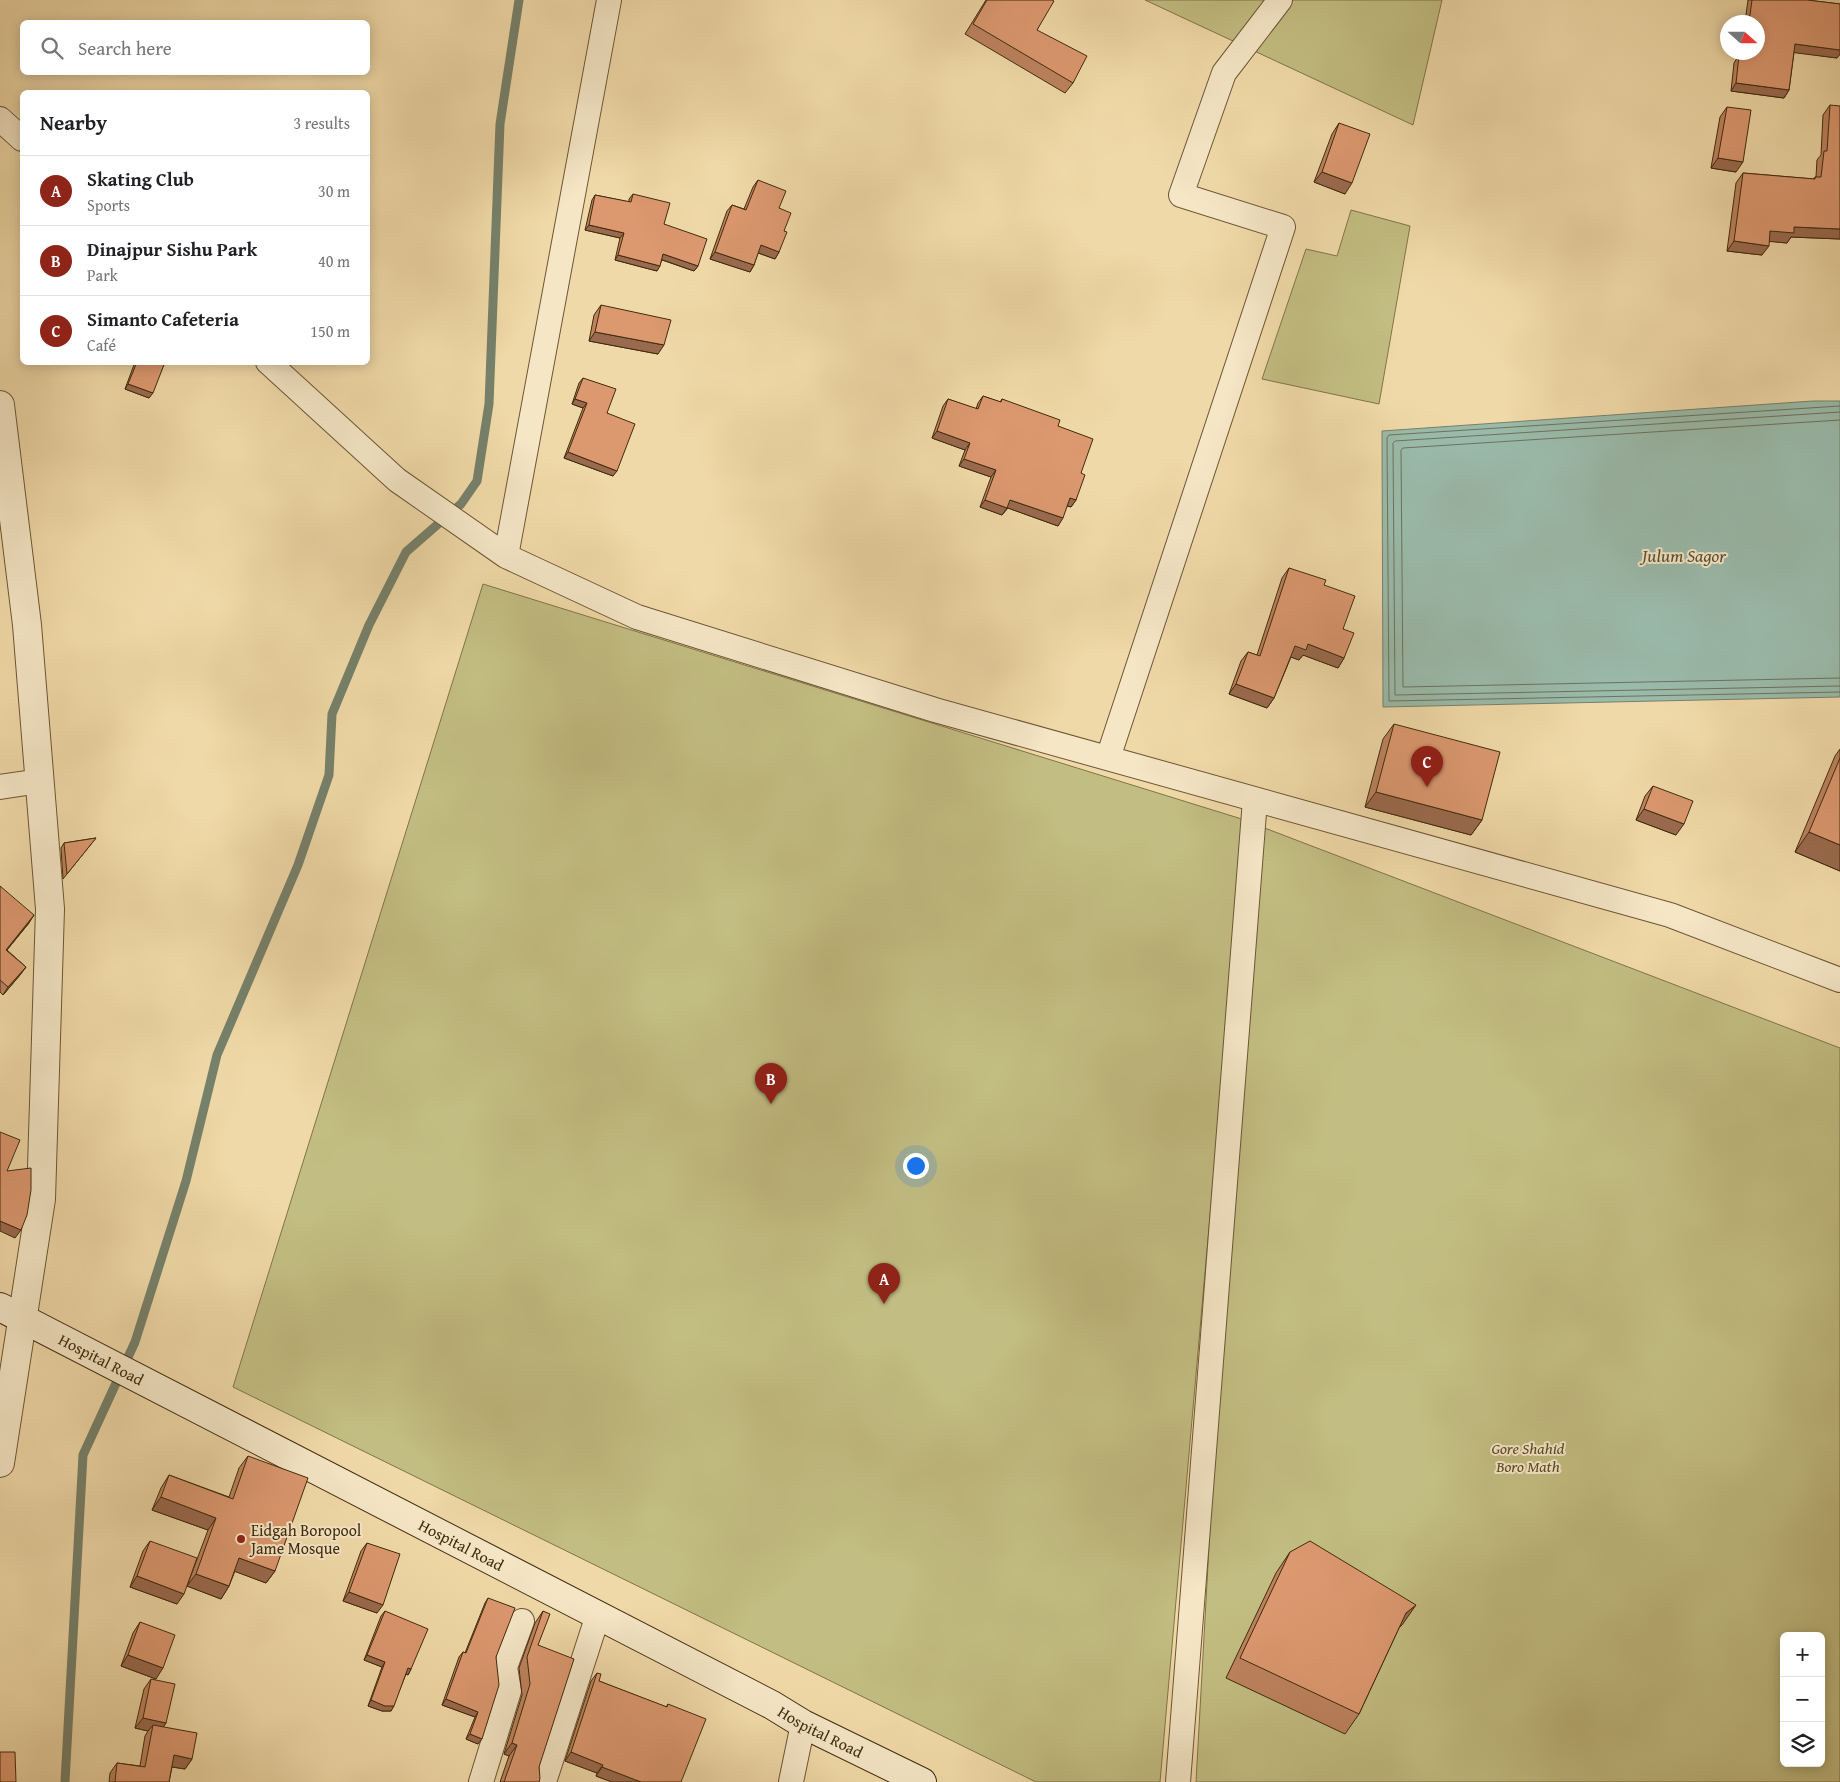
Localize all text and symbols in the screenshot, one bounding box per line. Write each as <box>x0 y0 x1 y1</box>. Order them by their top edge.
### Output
north arrow <box>1720 15 1765 60</box>
search box <box>20 20 370 75</box>
icon: search <box>38 34 66 62</box>
text: Search here <box>78 34 172 62</box>
text: Nearby <box>40 107 107 138</box>
text: 3 results <box>293 111 350 135</box>
text: Skating Club <box>87 165 194 193</box>
text: A <box>51 179 61 203</box>
text: 30 m <box>318 179 350 203</box>
text: Sports <box>87 193 130 217</box>
text: Dinajpur Sishu Park <box>87 235 257 263</box>
text: B <box>51 249 61 273</box>
text: 40 m <box>318 249 350 273</box>
text: Park <box>87 263 118 287</box>
text: Simanto Cafeteria <box>87 305 239 333</box>
text: C <box>51 319 61 343</box>
text: 150 m <box>310 319 350 343</box>
text: Café <box>87 333 116 357</box>
water label: Julum Sagor <box>1639 542 1727 569</box>
pin: C <box>1411 746 1443 787</box>
pin: B <box>755 1063 787 1104</box>
your location <box>903 1153 929 1179</box>
pin: A <box>868 1263 900 1304</box>
street label: Hospital Road <box>54 1327 149 1391</box>
park label: Gore Shahid Boro Math <box>1491 1436 1565 1478</box>
street label: Hospital Road <box>414 1513 509 1577</box>
place label: Eidgah Boropool Jame Mosque <box>249 1518 362 1560</box>
marker: Eidgah Boropool Jame Mosque <box>235 1533 247 1545</box>
map controls <box>1780 1632 1825 1767</box>
button: + <box>1780 1632 1825 1677</box>
button: − <box>1780 1677 1825 1722</box>
street label: Hospital Road <box>773 1699 868 1764</box>
button: layers <box>1780 1722 1825 1767</box>

